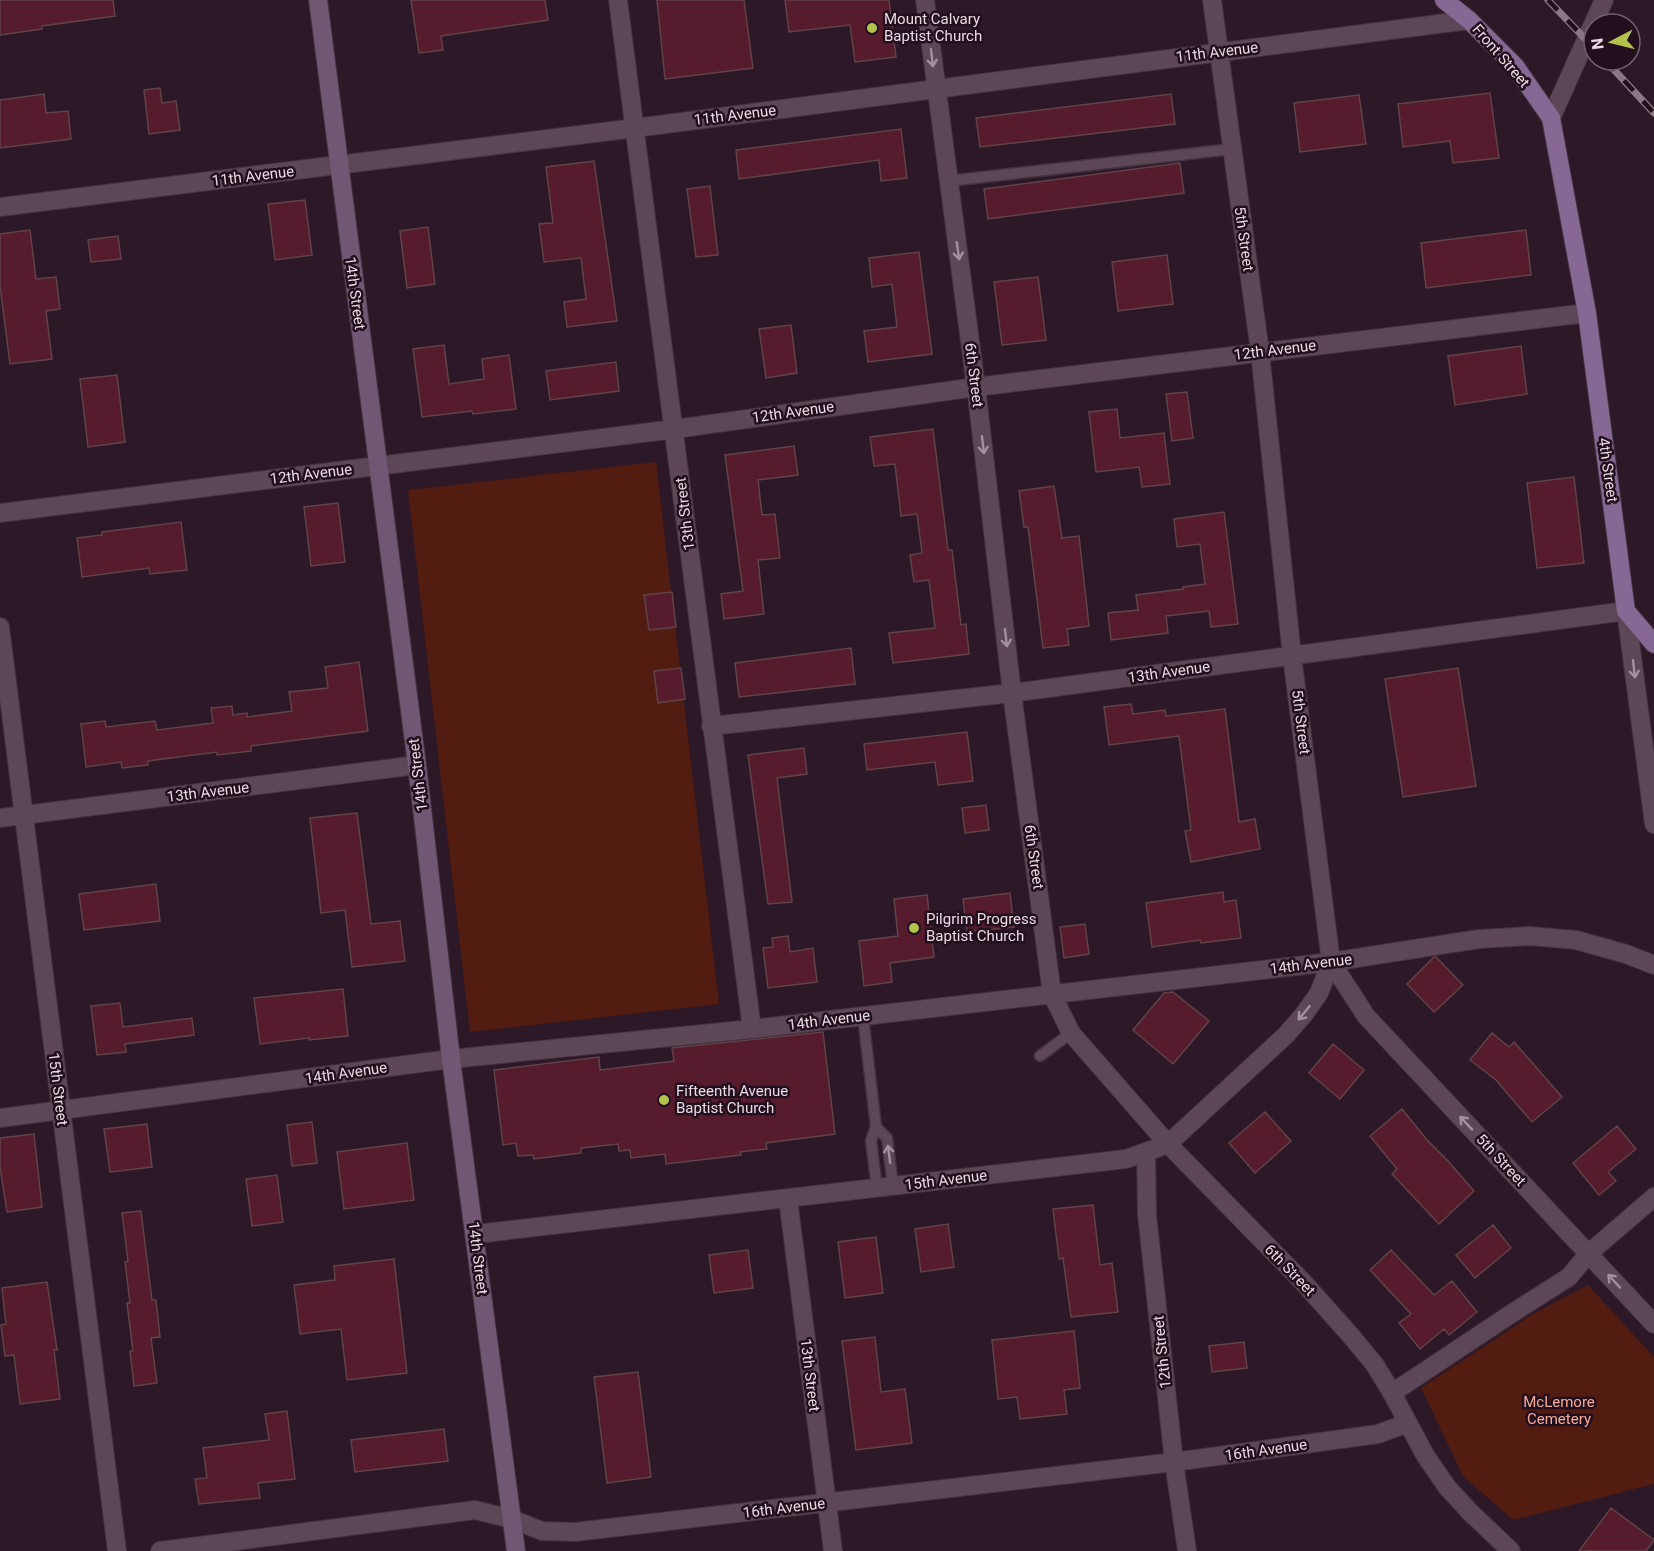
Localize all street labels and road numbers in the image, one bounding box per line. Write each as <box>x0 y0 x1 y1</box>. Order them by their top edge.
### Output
street label: Front Street <box>1469 21 1533 91</box>
street label: 11th Avenue <box>1175 38 1259 66</box>
street label: 11th Avenue <box>693 101 777 129</box>
street label: 11th Avenue <box>211 162 295 190</box>
street label: 5th Street <box>1231 206 1257 272</box>
street label: 14th Street <box>341 255 369 331</box>
street label: 12th Avenue <box>1233 336 1317 364</box>
street label: 6th Street <box>961 342 987 408</box>
street label: 12th Avenue <box>751 397 835 427</box>
street label: 4th Street <box>1595 437 1621 503</box>
street label: 12th Avenue <box>269 460 353 488</box>
street label: 13th Street <box>672 476 698 551</box>
street label: 13th Avenue <box>1127 657 1211 687</box>
street label: 5th Street <box>1288 689 1314 755</box>
street label: 14th Street <box>405 737 431 812</box>
street label: 13th Avenue <box>166 778 250 806</box>
street label: 6th Street <box>1021 824 1047 890</box>
street label: 14th Avenue <box>1269 950 1353 978</box>
street label: 14th Avenue <box>787 1006 871 1034</box>
street label: 15th Street <box>45 1052 71 1127</box>
street label: 14th Avenue <box>304 1058 388 1088</box>
street label: 5th Street <box>1472 1130 1530 1190</box>
street label: 15th Avenue <box>904 1166 988 1194</box>
street label: 14th Street <box>465 1221 491 1296</box>
street label: 6th Street <box>1261 1240 1319 1300</box>
street label: 12th Street <box>1149 1315 1175 1389</box>
street label: 13th Street <box>797 1338 823 1413</box>
street label: 16th Avenue <box>1224 1435 1308 1465</box>
street label: 16th Avenue <box>742 1494 826 1522</box>

